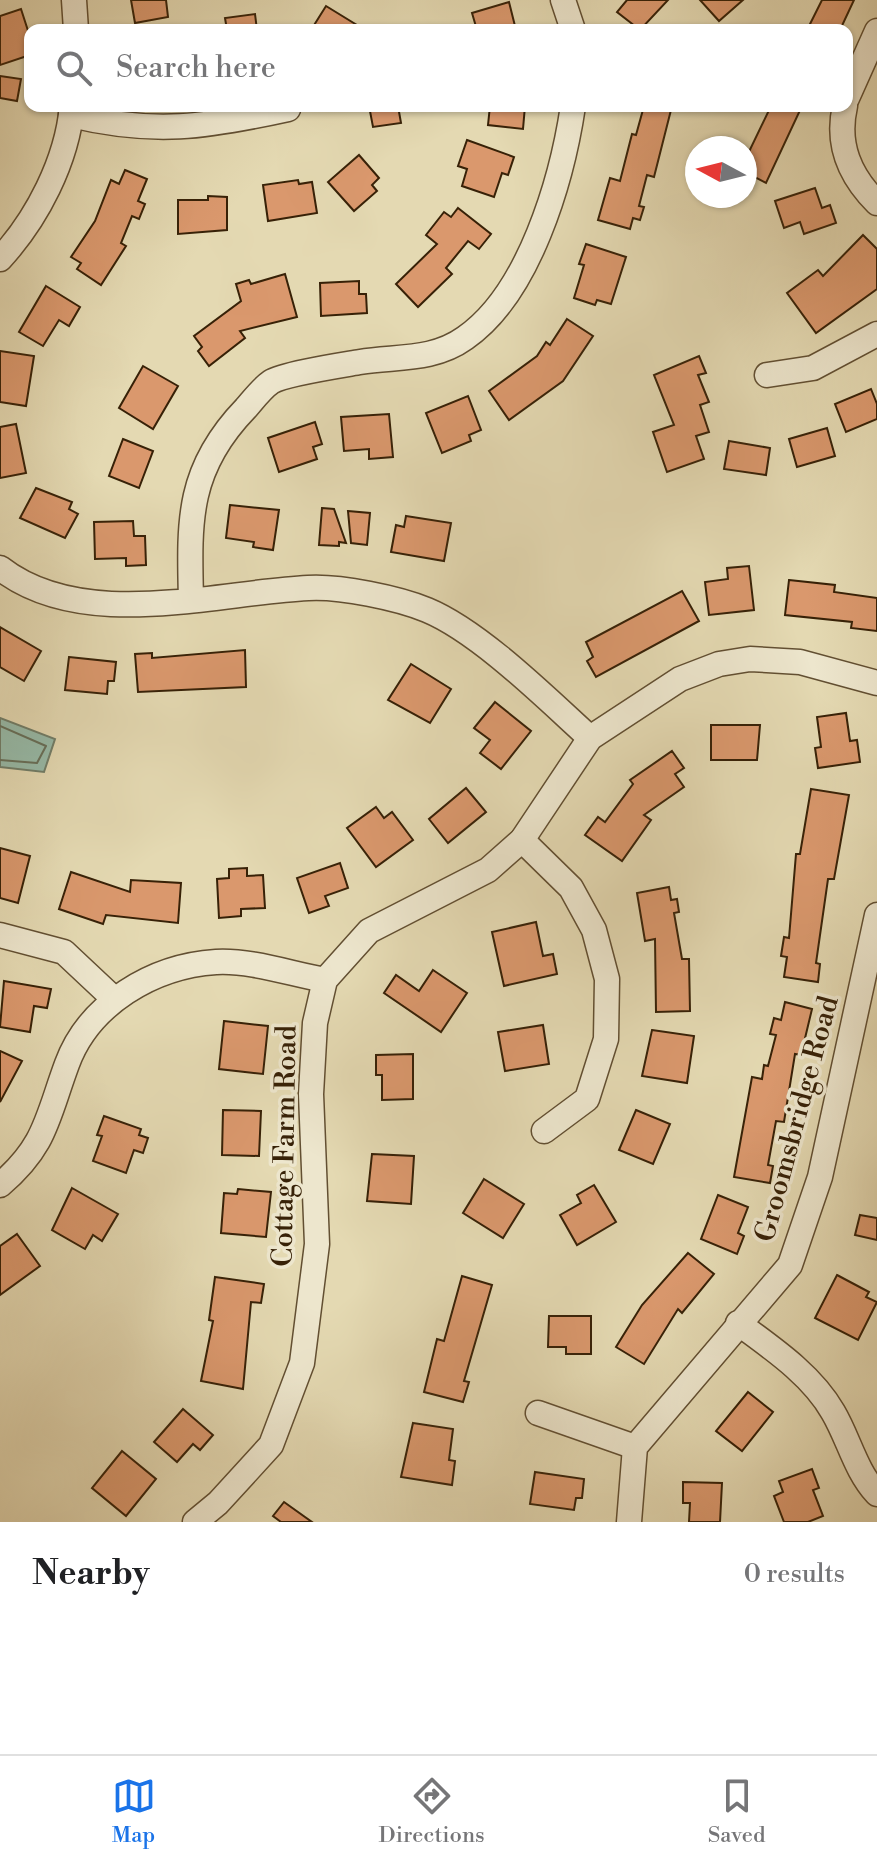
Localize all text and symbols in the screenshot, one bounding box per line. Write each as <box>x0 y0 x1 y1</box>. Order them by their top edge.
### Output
search box <box>24 24 853 112</box>
icon: search <box>52 46 96 90</box>
text: Search here <box>116 49 276 87</box>
north arrow <box>685 136 757 208</box>
street label: Groomsbridge Road <box>747 992 847 1246</box>
street label: Cottage Farm Road <box>265 1025 305 1267</box>
text: Nearby <box>32 1553 150 1595</box>
text: 0 results <box>744 1558 845 1590</box>
tab: Map <box>112 1774 156 1849</box>
tab: Directions <box>379 1774 485 1849</box>
tab: Saved <box>708 1774 765 1849</box>

